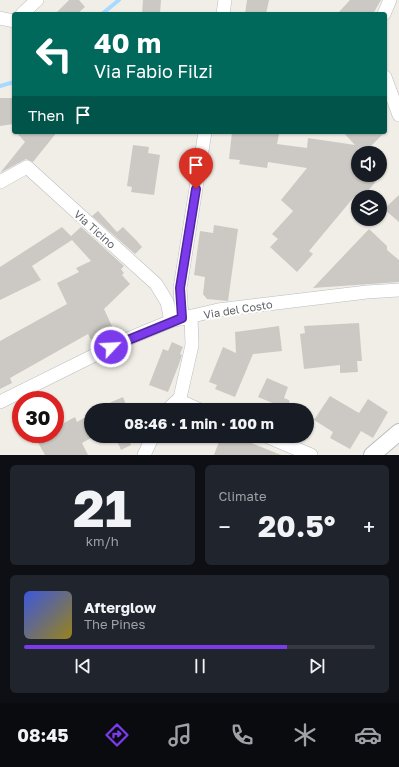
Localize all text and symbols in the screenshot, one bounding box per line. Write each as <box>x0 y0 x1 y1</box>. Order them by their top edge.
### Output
text: 40 m <box>94 26 161 59</box>
icon: left <box>28 28 80 80</box>
text: Via Fabio Filzi <box>94 60 213 82</box>
icon: arrive <box>72 104 94 126</box>
text: Then <box>28 106 64 124</box>
map controls <box>351 146 387 226</box>
button: sound <box>351 146 387 182</box>
pin <box>179 148 213 189</box>
icon: arrive <box>185 154 207 176</box>
button: layers <box>351 190 387 226</box>
street label: Via Ticino <box>72 207 119 251</box>
street label: Via del Costo <box>203 297 274 321</box>
position arrow <box>90 326 132 368</box>
speed limit sign: 30 <box>12 391 64 443</box>
text: 08:46 · 1 min · 100 m <box>124 414 274 432</box>
text: 21 <box>73 476 132 538</box>
text: Climate <box>219 488 266 504</box>
text: 20.5° <box>258 508 335 544</box>
text: − <box>219 513 231 540</box>
text: + <box>363 513 375 540</box>
text: km/h <box>86 533 119 549</box>
text: Afterglow <box>84 598 156 616</box>
text: The Pines <box>84 616 145 632</box>
icon: previous <box>72 655 94 677</box>
icon: pause <box>189 655 211 677</box>
icon: next <box>306 655 328 677</box>
icon: directions <box>103 721 131 749</box>
icon: music <box>166 721 194 749</box>
icon: phone <box>228 721 256 749</box>
icon: climate <box>291 721 319 749</box>
icon: car <box>354 721 382 749</box>
text: 08:45 <box>17 724 69 746</box>

